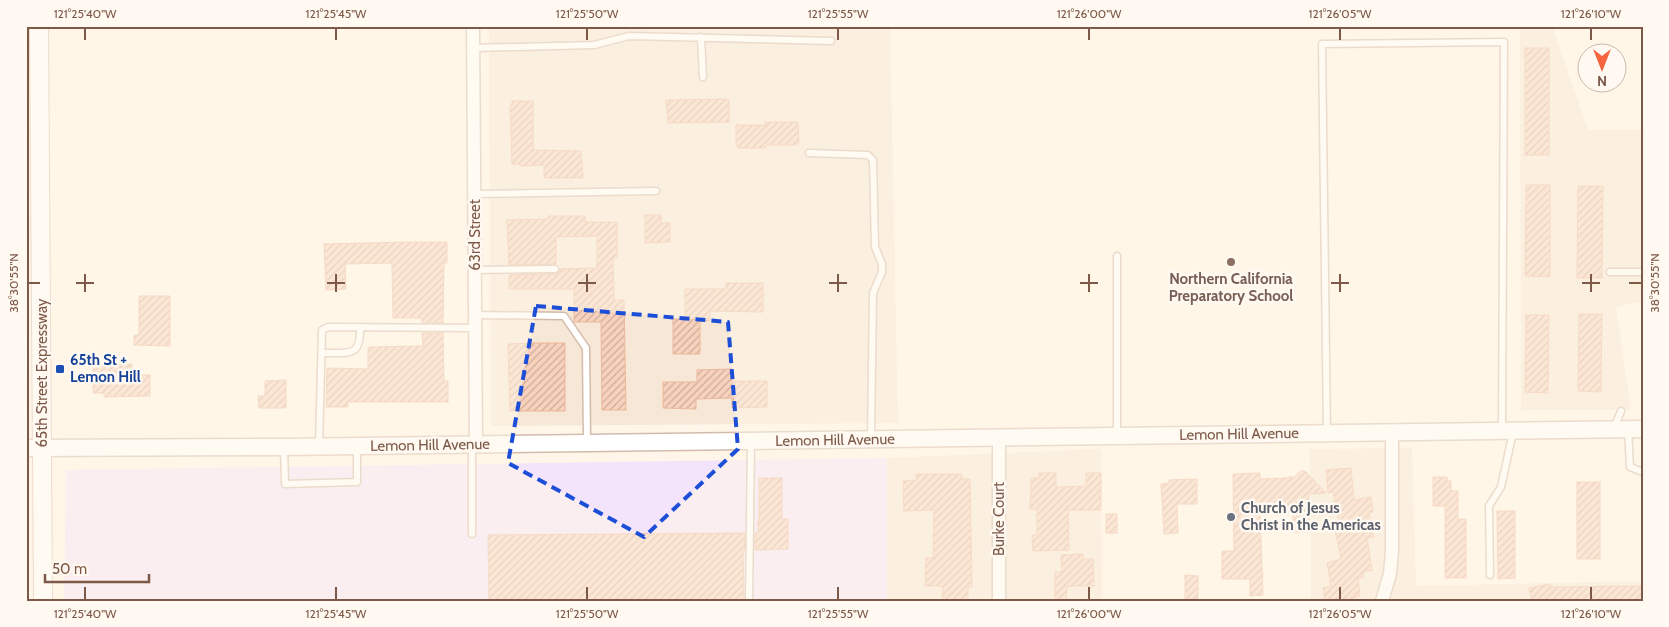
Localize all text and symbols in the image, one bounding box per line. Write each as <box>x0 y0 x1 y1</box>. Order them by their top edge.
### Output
text: 121°25'40"W <box>54 6 117 21</box>
text: 121°25'45"W <box>306 6 367 21</box>
text: 121°25'50"W <box>556 6 619 21</box>
text: 121°25'55"W <box>808 6 869 21</box>
text: 121°26'00"W <box>1057 6 1122 21</box>
text: 121°26'05"W <box>1309 6 1372 21</box>
text: 121°26'10"W <box>1561 6 1622 21</box>
north arrow <box>1576 42 1626 92</box>
text: N <box>1597 72 1607 90</box>
street label: 63rd Street <box>466 199 484 271</box>
text: 38°30'55"N <box>6 253 21 313</box>
text: 38°30'55"N <box>1647 253 1662 313</box>
marker: Northern California Preparatory School <box>1225 256 1237 268</box>
place label: Northern California Preparatory School <box>1169 270 1293 305</box>
street label: 65th Street Expressway <box>33 298 51 447</box>
place label: 65th St + Lemon Hill <box>70 351 141 386</box>
marker: 65th St + Lemon Hill <box>54 363 66 375</box>
street label: Lemon Hill Avenue <box>1179 424 1299 444</box>
street label: Lemon Hill Avenue <box>775 430 895 450</box>
street label: Lemon Hill Avenue <box>370 435 490 455</box>
street label: Burke Court <box>990 482 1008 556</box>
place label: Church of Jesus Christ in the Americas <box>1241 499 1381 534</box>
marker: Church of Jesus Christ in the Americas <box>1225 511 1237 523</box>
scale bar <box>45 552 149 584</box>
text: 50 m <box>52 560 87 578</box>
text: 121°25'40"W <box>54 606 117 621</box>
text: 121°25'45"W <box>306 606 367 621</box>
text: 121°25'50"W <box>556 606 619 621</box>
text: 121°25'55"W <box>808 606 869 621</box>
text: 121°26'00"W <box>1057 606 1122 621</box>
text: 121°26'05"W <box>1309 606 1372 621</box>
text: 121°26'10"W <box>1561 606 1622 621</box>

